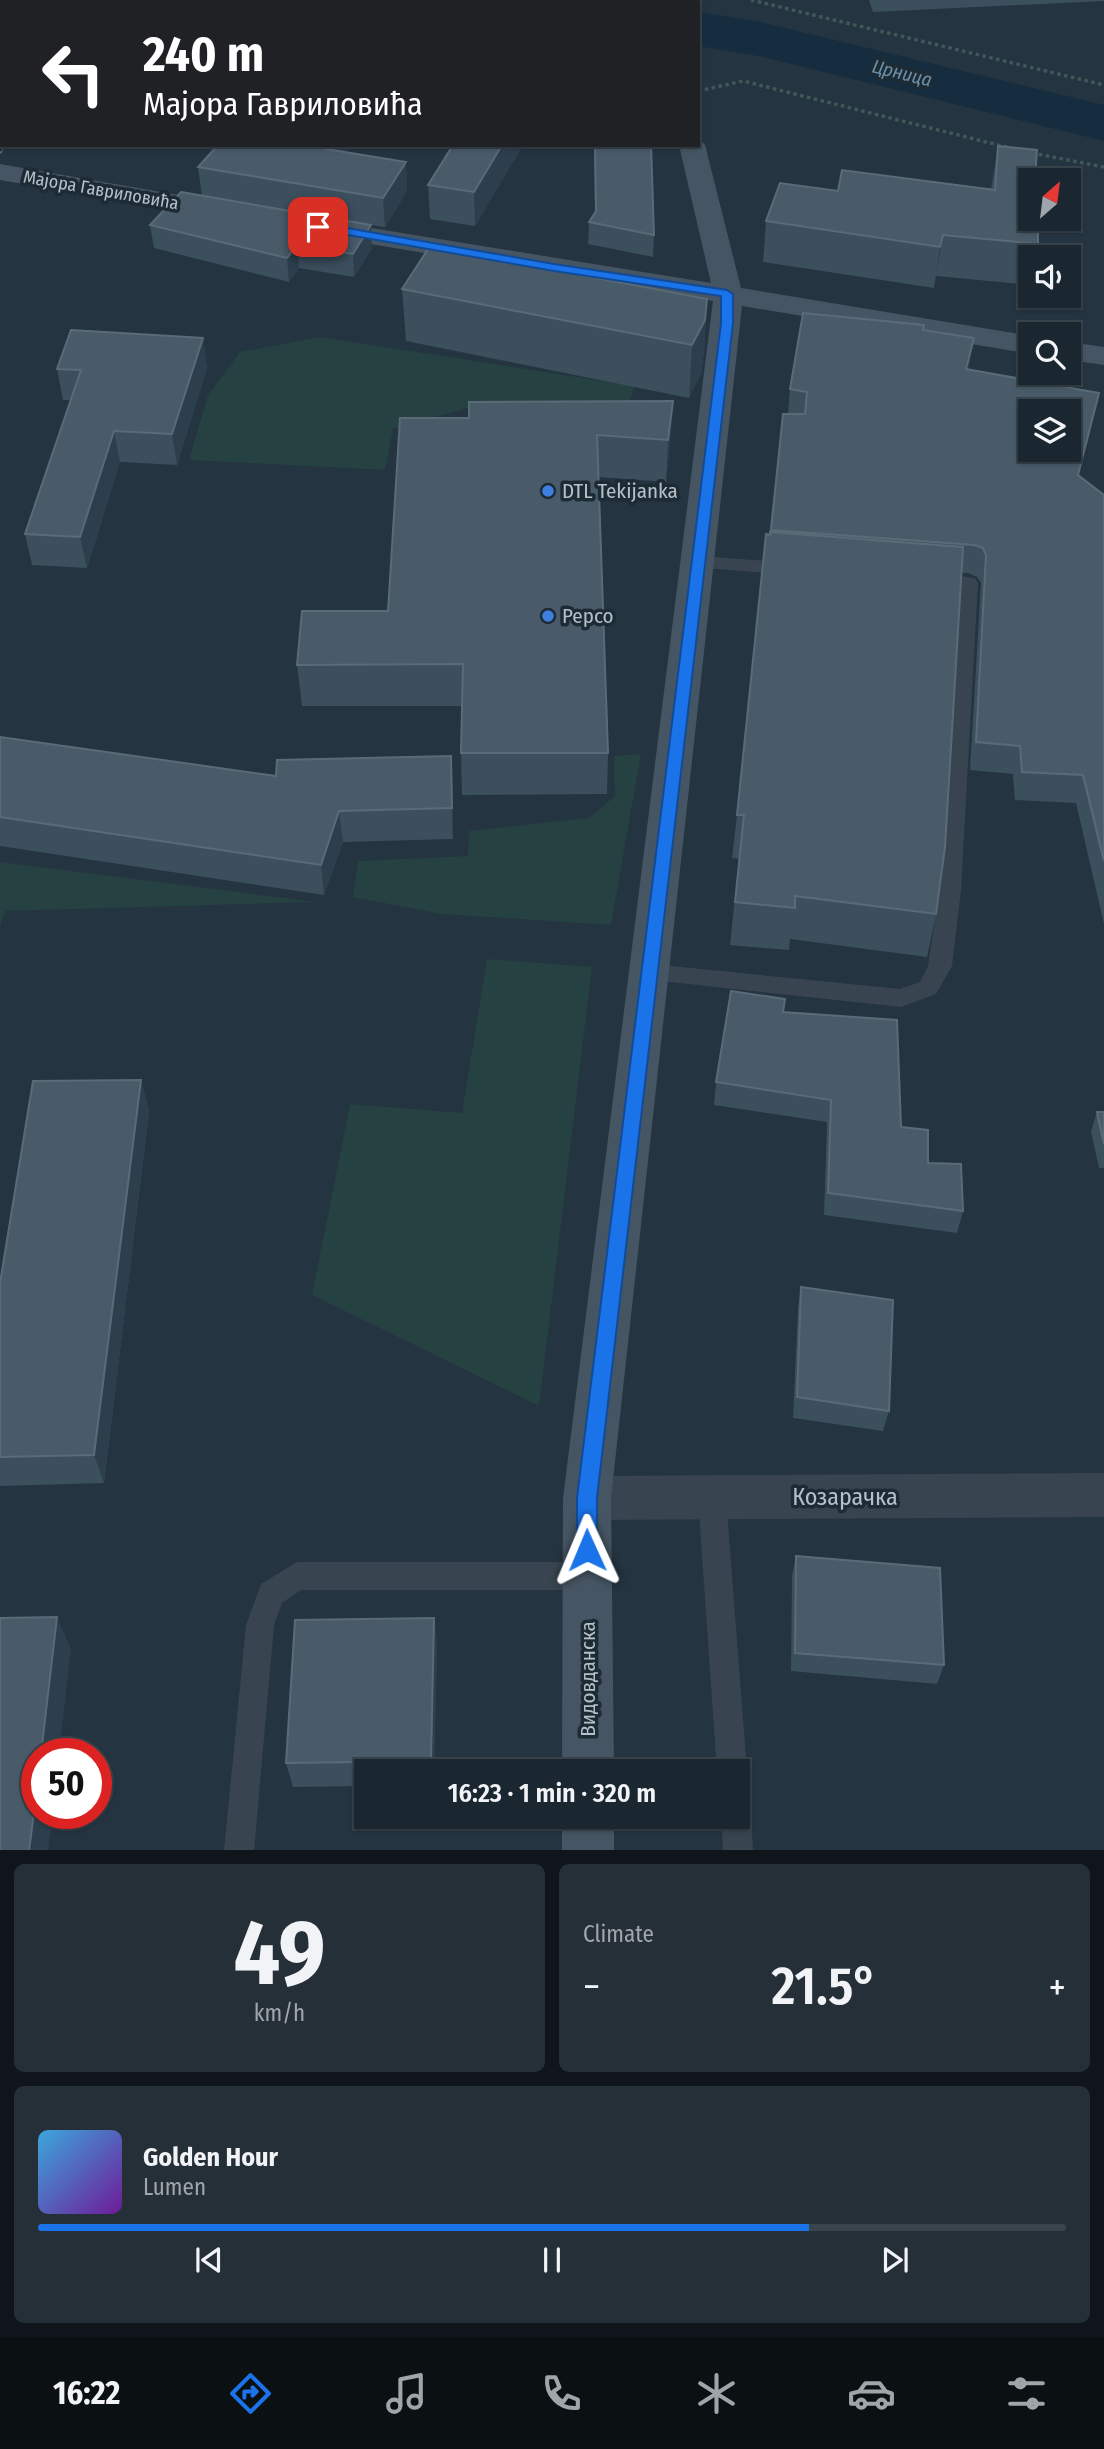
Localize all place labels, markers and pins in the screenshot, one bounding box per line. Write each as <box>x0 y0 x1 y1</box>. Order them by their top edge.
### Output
pin <box>288 197 348 257</box>
place label: DTL Tekijanka <box>562 478 678 504</box>
marker: DTL Tekijanka <box>540 483 556 499</box>
place label: Pepco <box>562 603 614 629</box>
marker: Pepco <box>540 608 556 624</box>

